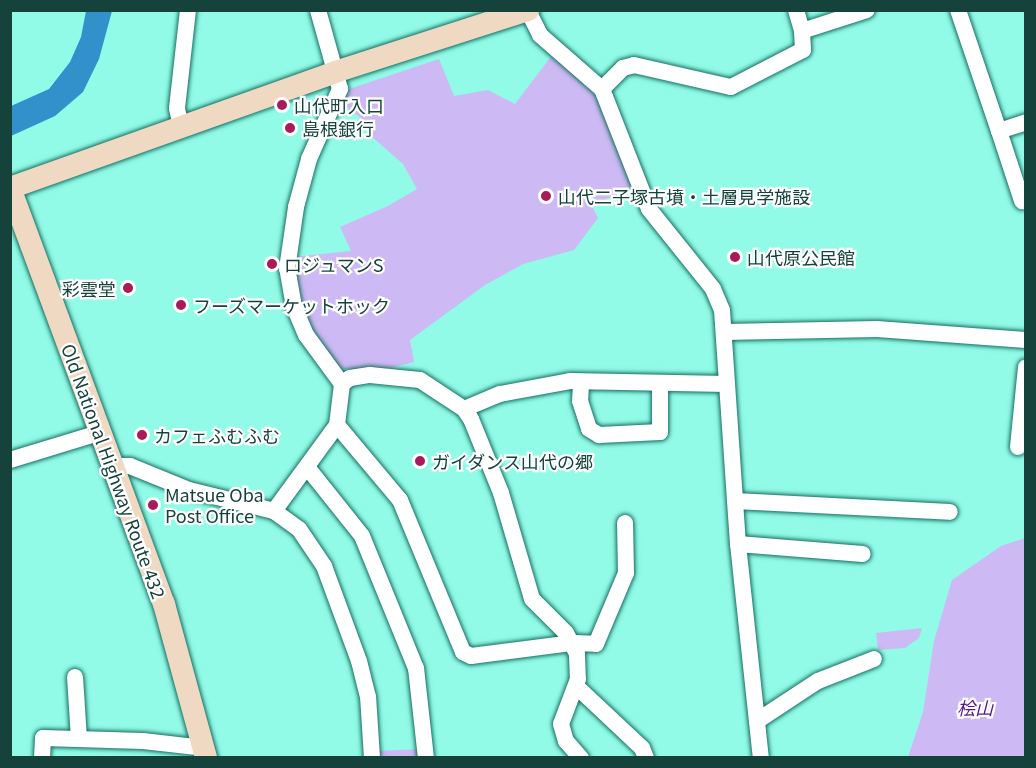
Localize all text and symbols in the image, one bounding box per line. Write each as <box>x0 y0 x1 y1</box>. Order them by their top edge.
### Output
place label: 山代町入口 <box>294 94 384 116</box>
marker: 山代町入口 <box>275 98 289 112</box>
place label: 島根銀行 <box>302 117 374 139</box>
marker: 島根銀行 <box>283 121 297 135</box>
place label: 山代二子塚古墳・土層見学施設 <box>558 185 810 207</box>
marker: 山代二子塚古墳・土層見学施設 <box>539 189 553 203</box>
place label: 山代原公民館 <box>747 246 855 268</box>
marker: 山代原公民館 <box>728 250 742 264</box>
place label: ロジュマンS <box>284 253 385 275</box>
marker: ロジュマンS <box>265 257 279 271</box>
place label: 彩雲堂 <box>62 277 116 299</box>
marker: 彩雲堂 <box>121 281 135 295</box>
place label: フーズマーケットホック <box>193 294 391 316</box>
marker: フーズマーケットホック <box>174 298 188 312</box>
street label: Old National Highway Route 432 <box>58 341 170 601</box>
place label: カフェふむふむ <box>154 424 280 446</box>
marker: カフェふむふむ <box>135 428 149 442</box>
place label: ガイダンス山代の郷 <box>432 450 594 472</box>
marker: ガイダンス山代の郷 <box>413 454 427 468</box>
place label: Matsue Oba Post Office <box>165 484 264 526</box>
marker: Matsue Oba Post Office <box>146 498 160 512</box>
park label: 桧山 <box>957 696 993 718</box>

